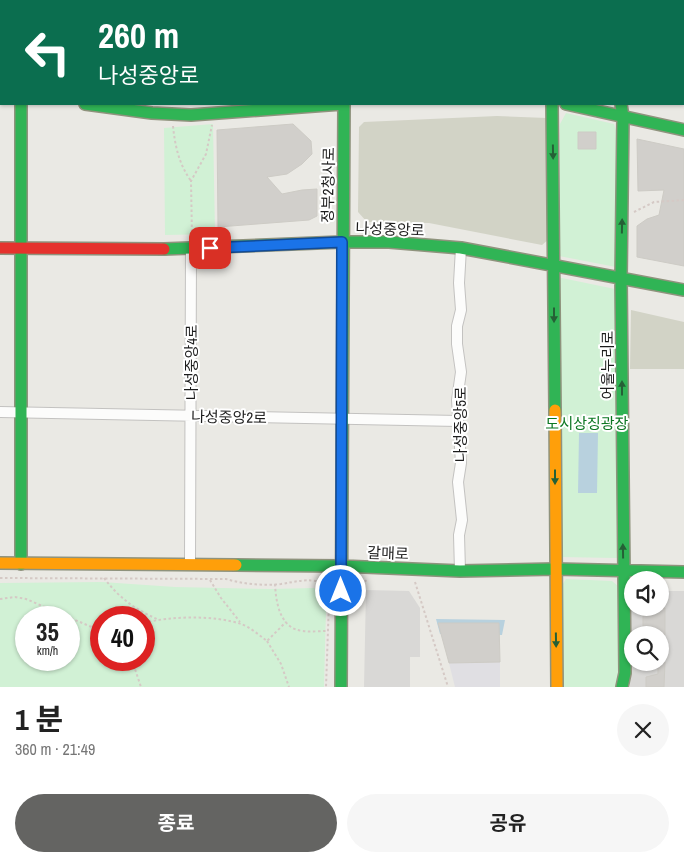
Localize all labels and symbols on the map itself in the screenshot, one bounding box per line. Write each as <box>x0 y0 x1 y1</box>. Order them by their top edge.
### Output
one-way arrow <box>549 145 557 161</box>
street label: 정부2청사로 <box>317 147 339 223</box>
street label: 나성중앙로 <box>355 217 425 241</box>
one-way arrow <box>618 218 626 234</box>
pin <box>189 227 231 269</box>
one-way arrow <box>550 307 558 323</box>
street label: 나성중앙4로 <box>181 324 202 400</box>
street label: 어울누리로 <box>597 330 618 400</box>
one-way arrow <box>618 380 626 396</box>
street label: 나성중앙5로 <box>450 386 471 462</box>
street label: 나성중앙2로 <box>191 406 267 428</box>
park label: 도시상징광장 <box>546 413 629 434</box>
one-way arrow <box>551 470 559 486</box>
street label: 갈매로 <box>367 542 409 564</box>
one-way arrow <box>619 543 627 559</box>
position arrow <box>314 564 366 616</box>
speed limit sign: 40 <box>90 606 155 671</box>
one-way arrow <box>552 632 560 648</box>

